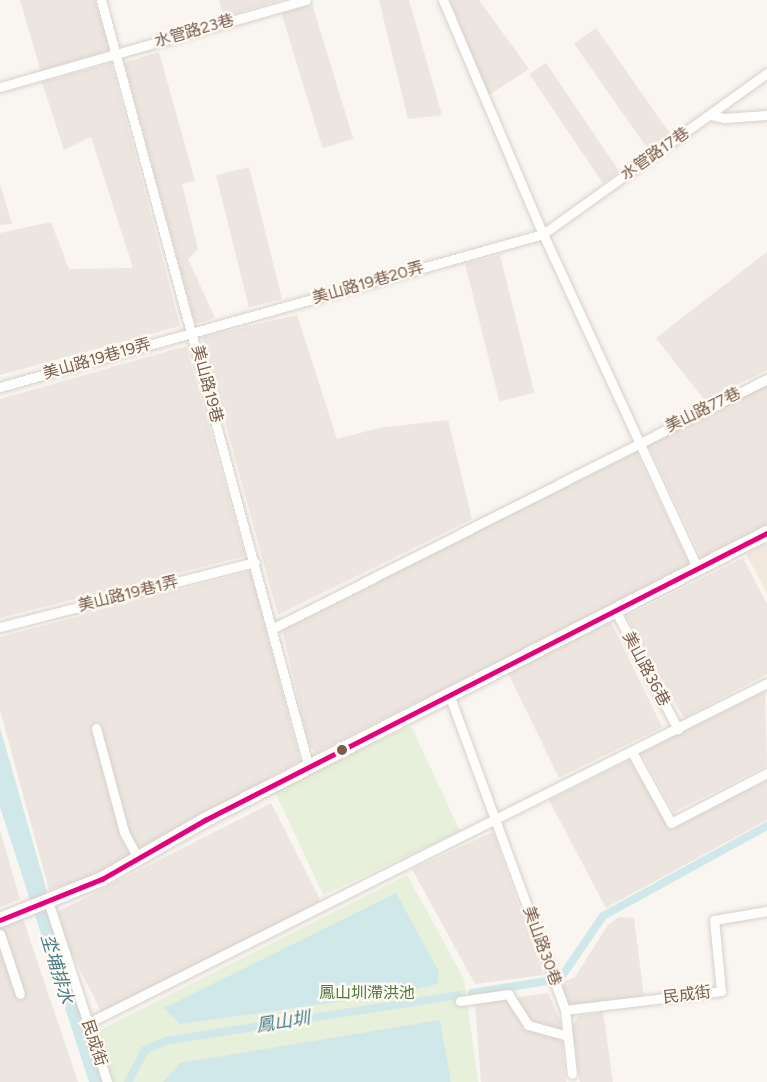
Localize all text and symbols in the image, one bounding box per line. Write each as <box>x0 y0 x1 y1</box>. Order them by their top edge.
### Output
street label: 水管路23巷 <box>152 11 236 51</box>
street label: 水管路17巷 <box>617 123 693 185</box>
street label: 美山路19巷20弄 <box>310 258 426 308</box>
street label: 美山路19巷19弄 <box>41 334 153 384</box>
street label: 美山路19巷 <box>187 343 227 425</box>
street label: 美山路77巷 <box>662 384 744 436</box>
street label: 美山路19巷1弄 <box>76 572 180 616</box>
street label: 美山路36巷 <box>618 628 674 710</box>
unlabelled marker <box>336 744 348 756</box>
street label: 美山路30巷 <box>519 904 565 988</box>
water label: 坔埔排水 <box>36 931 78 1007</box>
park label: 鳳山圳滯洪池 <box>319 983 415 1003</box>
street label: 民成街 <box>662 983 712 1007</box>
water label: 鳳山圳 <box>255 1007 311 1037</box>
street label: 民成街 <box>77 1017 111 1069</box>

